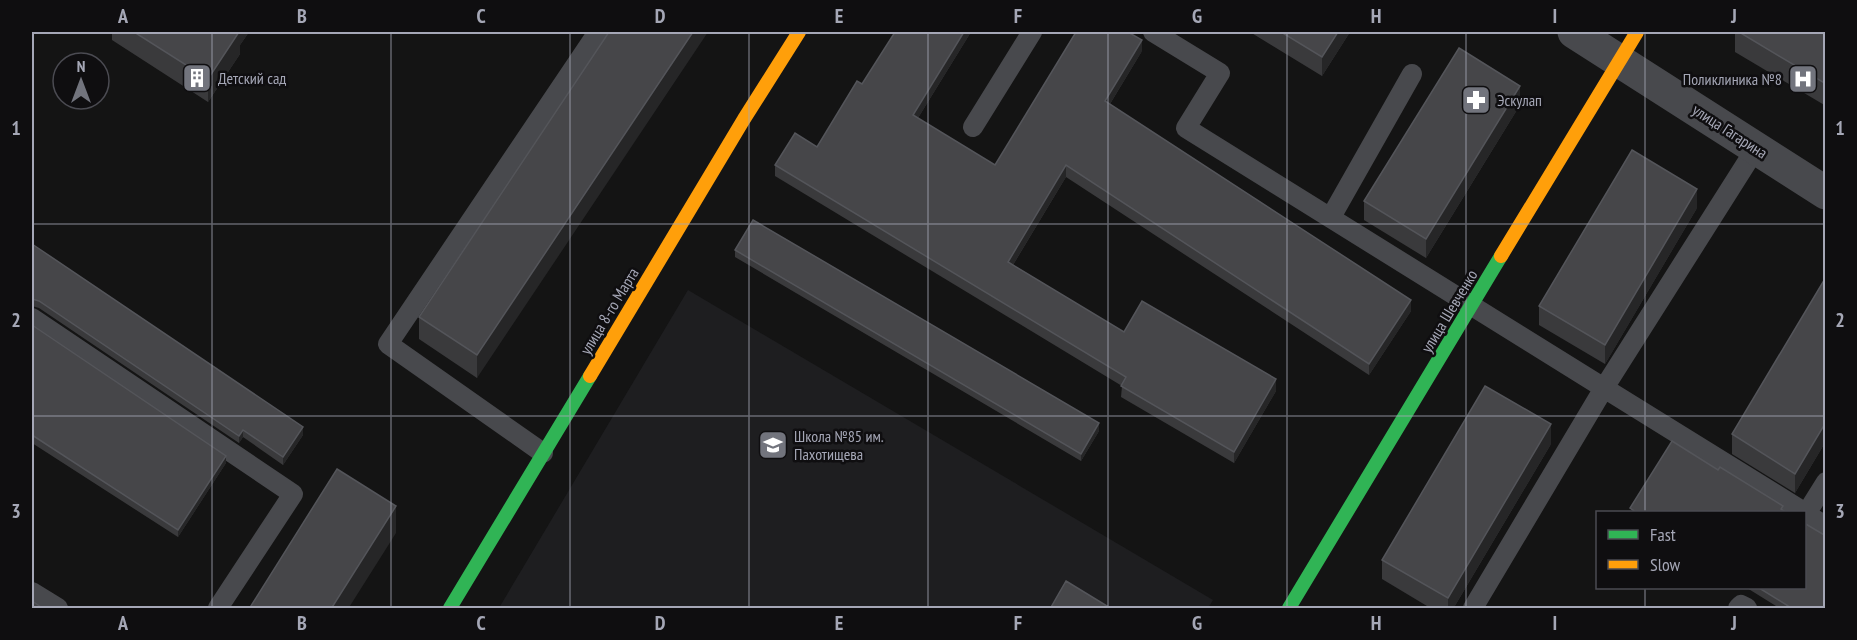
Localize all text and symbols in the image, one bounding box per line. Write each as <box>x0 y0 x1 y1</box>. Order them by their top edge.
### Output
text: A <box>117 3 129 29</box>
text: B <box>297 3 307 29</box>
text: C <box>476 3 486 29</box>
text: D <box>655 3 666 29</box>
text: E <box>835 3 843 29</box>
text: F <box>1014 3 1022 29</box>
text: G <box>1192 3 1202 29</box>
text: H <box>1371 3 1381 29</box>
text: I <box>1553 3 1557 29</box>
text: J <box>1730 3 1737 29</box>
north arrow <box>51 51 111 111</box>
text: N <box>77 56 85 76</box>
building icon: Детский сад <box>181 62 213 94</box>
hospital icon: Поликлиника №8 <box>1787 63 1819 95</box>
place label: Детский сад <box>218 68 286 88</box>
place label: Поликлиника №8 <box>1683 69 1782 89</box>
pharmacy icon: Эскулап <box>1460 84 1492 116</box>
place label: Эскулап <box>1497 90 1542 110</box>
street label: улица Гагарина <box>1689 99 1771 163</box>
text: 1 <box>11 115 21 141</box>
text: 1 <box>1835 115 1845 141</box>
street label: улица 8-го Марта <box>575 264 643 358</box>
street label: улица Шевченко <box>1416 266 1482 356</box>
text: 2 <box>11 307 21 333</box>
text: 2 <box>1835 307 1845 333</box>
place label: Школа №85 им. Пахотищева <box>794 426 884 464</box>
school or university icon: Школа №85 им. Пахотищева <box>757 429 789 461</box>
text: 3 <box>11 498 21 524</box>
text: 3 <box>1835 498 1845 524</box>
legend <box>1596 511 1806 589</box>
text: Fast <box>1650 523 1676 546</box>
text: Slow <box>1650 553 1681 576</box>
text: A <box>117 610 129 636</box>
text: B <box>297 610 307 636</box>
text: C <box>476 610 486 636</box>
text: D <box>655 610 666 636</box>
text: E <box>835 610 843 636</box>
text: F <box>1014 610 1022 636</box>
text: G <box>1192 610 1202 636</box>
text: H <box>1371 610 1381 636</box>
text: I <box>1553 610 1557 636</box>
text: J <box>1730 610 1737 636</box>

